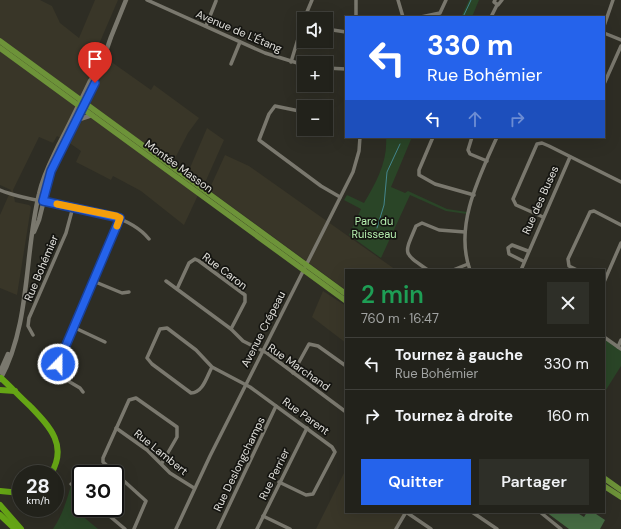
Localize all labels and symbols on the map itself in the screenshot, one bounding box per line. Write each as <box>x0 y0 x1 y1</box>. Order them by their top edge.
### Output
street label: Avenue de L'Étang <box>194 7 284 55</box>
pin <box>78 42 112 83</box>
street label: Montée Masson <box>142 137 216 195</box>
street label: Rue des Buses <box>519 163 561 237</box>
park label: Parc du Ruisseau <box>351 214 397 241</box>
street label: Rue Bohémier <box>21 233 61 303</box>
street label: Rue Caron <box>200 250 250 292</box>
street label: Avenue Crépeau <box>238 289 288 369</box>
street label: Rue Marchand <box>265 340 333 394</box>
position arrow <box>37 343 79 385</box>
street label: Rue Parent <box>280 394 332 438</box>
street label: Rue Deslongchamps <box>210 414 268 514</box>
street label: Rue Lambert <box>131 426 191 478</box>
street label: Rue Perrier <box>256 446 292 502</box>
speed limit sign: 30 <box>72 465 124 517</box>

